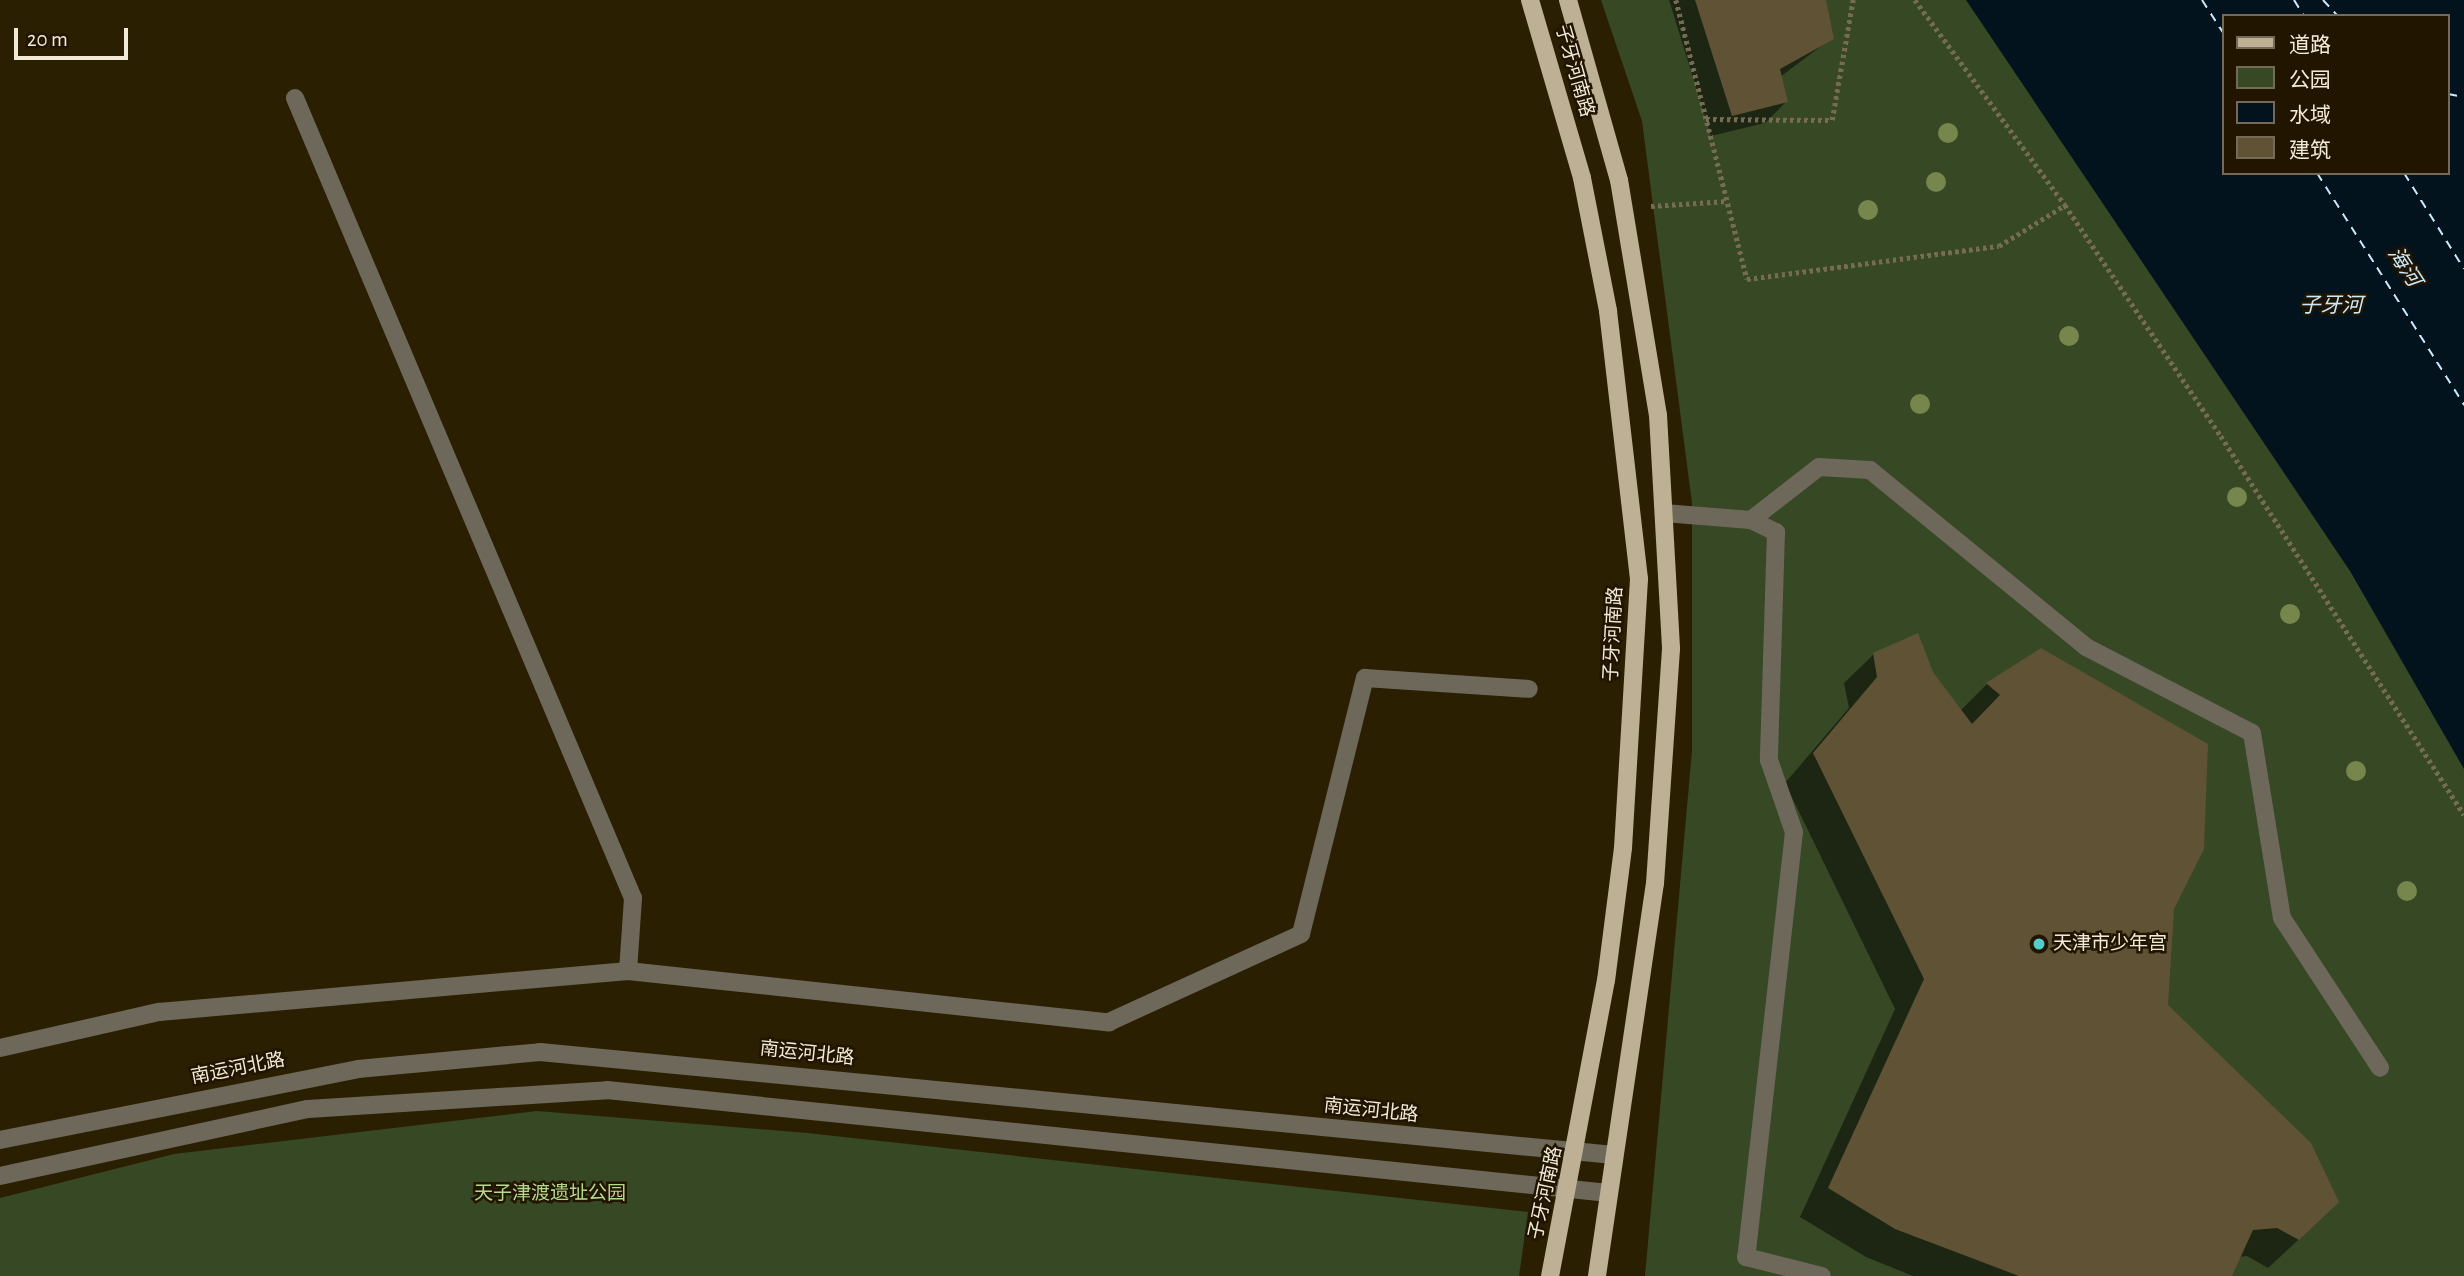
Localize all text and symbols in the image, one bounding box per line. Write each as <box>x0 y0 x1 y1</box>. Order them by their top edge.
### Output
scale bar <box>18 14 131 58</box>
legend <box>2222 14 2450 175</box>
street label: 子牙河南路 <box>1550 22 1598 120</box>
text: 20 m <box>27 29 68 50</box>
text: 道路 <box>2289 35 2331 56</box>
text: 公园 <box>2289 70 2331 91</box>
text: 水域 <box>2289 105 2331 126</box>
text: 建筑 <box>2289 140 2331 161</box>
water label: 海河 <box>2382 243 2426 291</box>
water label: 子牙河 <box>2300 293 2362 319</box>
street label: 子牙河南路 <box>1600 586 1628 682</box>
place label: 天津市少年宫 <box>2053 933 2167 955</box>
marker: 天津市少年宫 <box>2031 936 2047 952</box>
street label: 南运河北路 <box>759 1038 855 1070</box>
street label: 南运河北路 <box>189 1049 287 1089</box>
street label: 南运河北路 <box>1323 1095 1419 1127</box>
street label: 子牙河南路 <box>1525 1144 1567 1242</box>
park label: 天子津渡遗址公园 <box>474 1183 626 1205</box>

